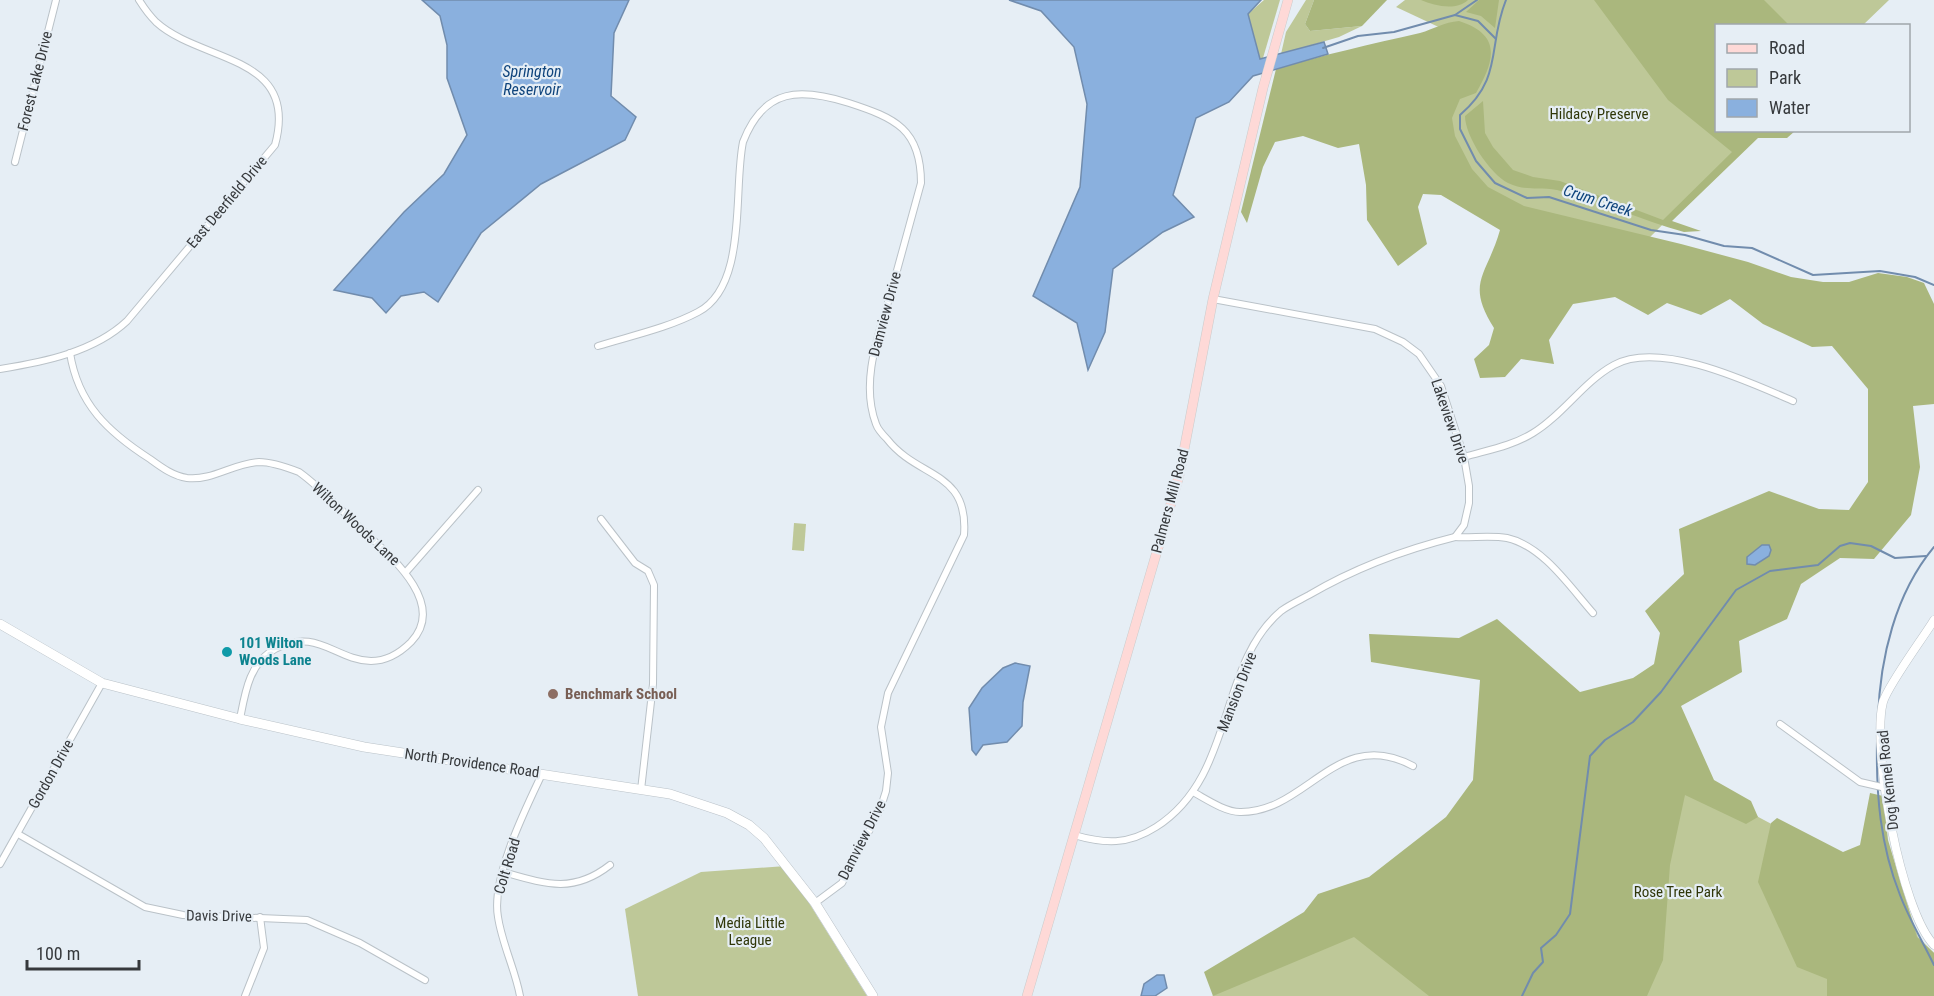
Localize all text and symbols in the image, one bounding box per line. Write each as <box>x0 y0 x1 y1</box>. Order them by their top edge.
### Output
legend <box>1715 24 1910 132</box>
street label: Forest Lake Drive <box>14 29 56 133</box>
text: Road <box>1769 37 1805 58</box>
water label: Springton Reservoir <box>503 62 562 99</box>
text: Park <box>1769 67 1801 88</box>
text: Water <box>1769 97 1811 118</box>
park label: Hildacy Preserve <box>1549 105 1649 123</box>
street label: East Deerfield Drive <box>183 152 271 252</box>
water label: Crum Creek <box>1561 180 1636 221</box>
street label: Damview Drive <box>865 270 905 358</box>
street label: Lakeview Drive <box>1427 377 1473 465</box>
street label: Palmers Mill Road <box>1147 447 1193 555</box>
street label: Wilton Woods Lane <box>308 479 404 569</box>
place label: 101 Wilton Woods Lane <box>239 634 311 669</box>
marker: 101 Wilton Woods Lane <box>220 645 234 659</box>
street label: Mansion Drive <box>1214 649 1260 735</box>
place label: Benchmark School <box>565 685 677 703</box>
marker: Benchmark School <box>546 687 560 701</box>
street label: Dog Kennel Road <box>1874 729 1902 831</box>
street label: Gordon Drive <box>25 736 77 812</box>
street label: North Providence Road <box>403 745 541 781</box>
street label: Damview Drive <box>834 797 890 883</box>
street label: Colt Road <box>490 836 524 896</box>
park label: Rose Tree Park <box>1634 883 1722 901</box>
street label: Davis Drive <box>186 906 252 926</box>
park label: Media Little League <box>715 914 785 949</box>
scale bar <box>27 933 140 971</box>
text: 100 m <box>36 943 80 964</box>

